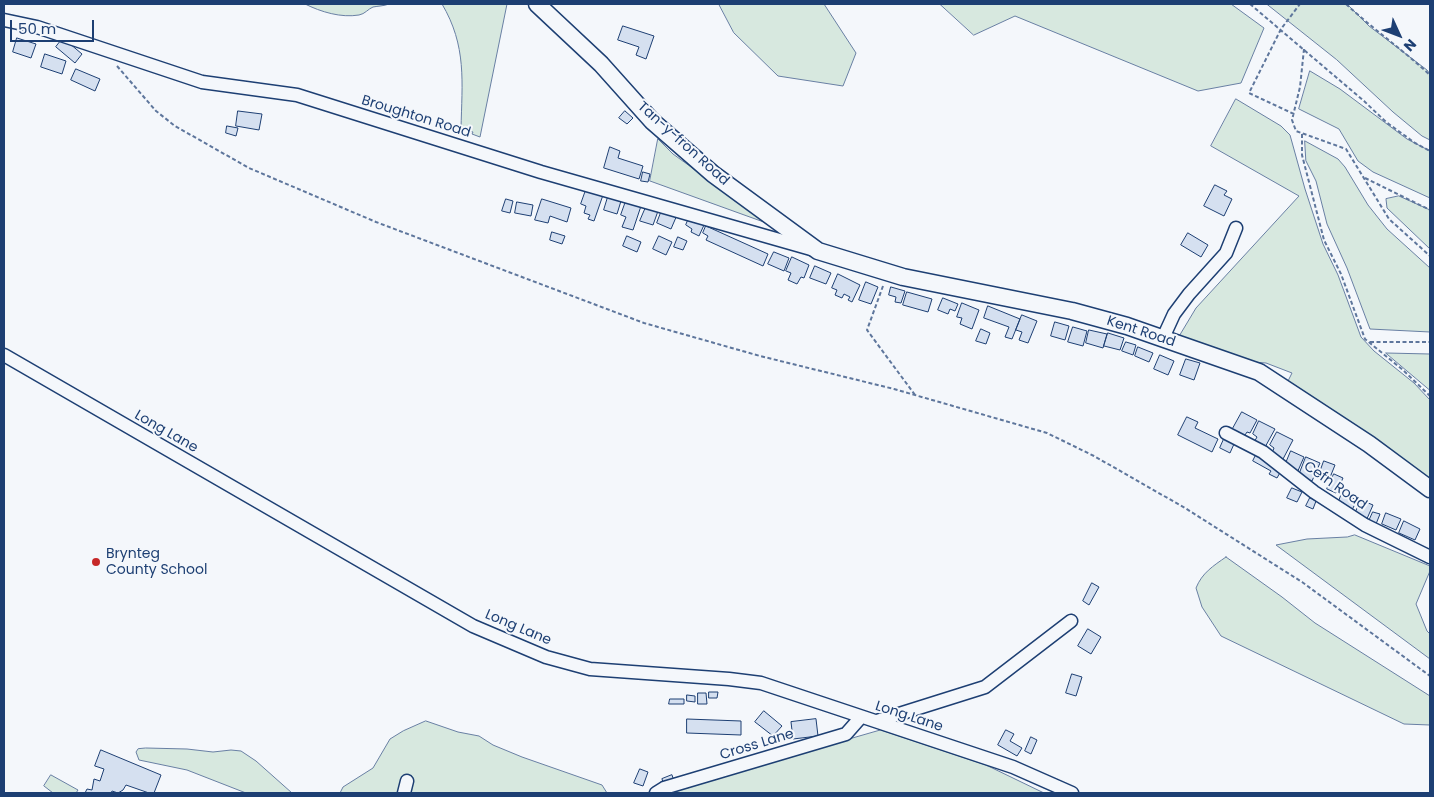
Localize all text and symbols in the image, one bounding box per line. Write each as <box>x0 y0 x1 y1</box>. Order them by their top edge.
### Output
scale bar <box>12 10 96 42</box>
north arrow <box>1374 10 1424 60</box>
text: 50 m <box>18 18 56 39</box>
text: N <box>1399 35 1421 56</box>
street label: Broughton Road <box>359 92 473 142</box>
street label: Tan-y-fron Road <box>634 99 732 189</box>
street label: Kent Road <box>1105 313 1177 351</box>
street label: Long Lane <box>131 407 201 457</box>
street label: Cefn Road <box>1300 458 1370 514</box>
place label: Brynteg County School <box>106 546 207 578</box>
marker: Brynteg County School <box>90 556 102 568</box>
street label: Long Lane <box>482 607 554 649</box>
street label: Long Lane <box>873 698 945 736</box>
street label: Cross Lane <box>718 726 796 764</box>

